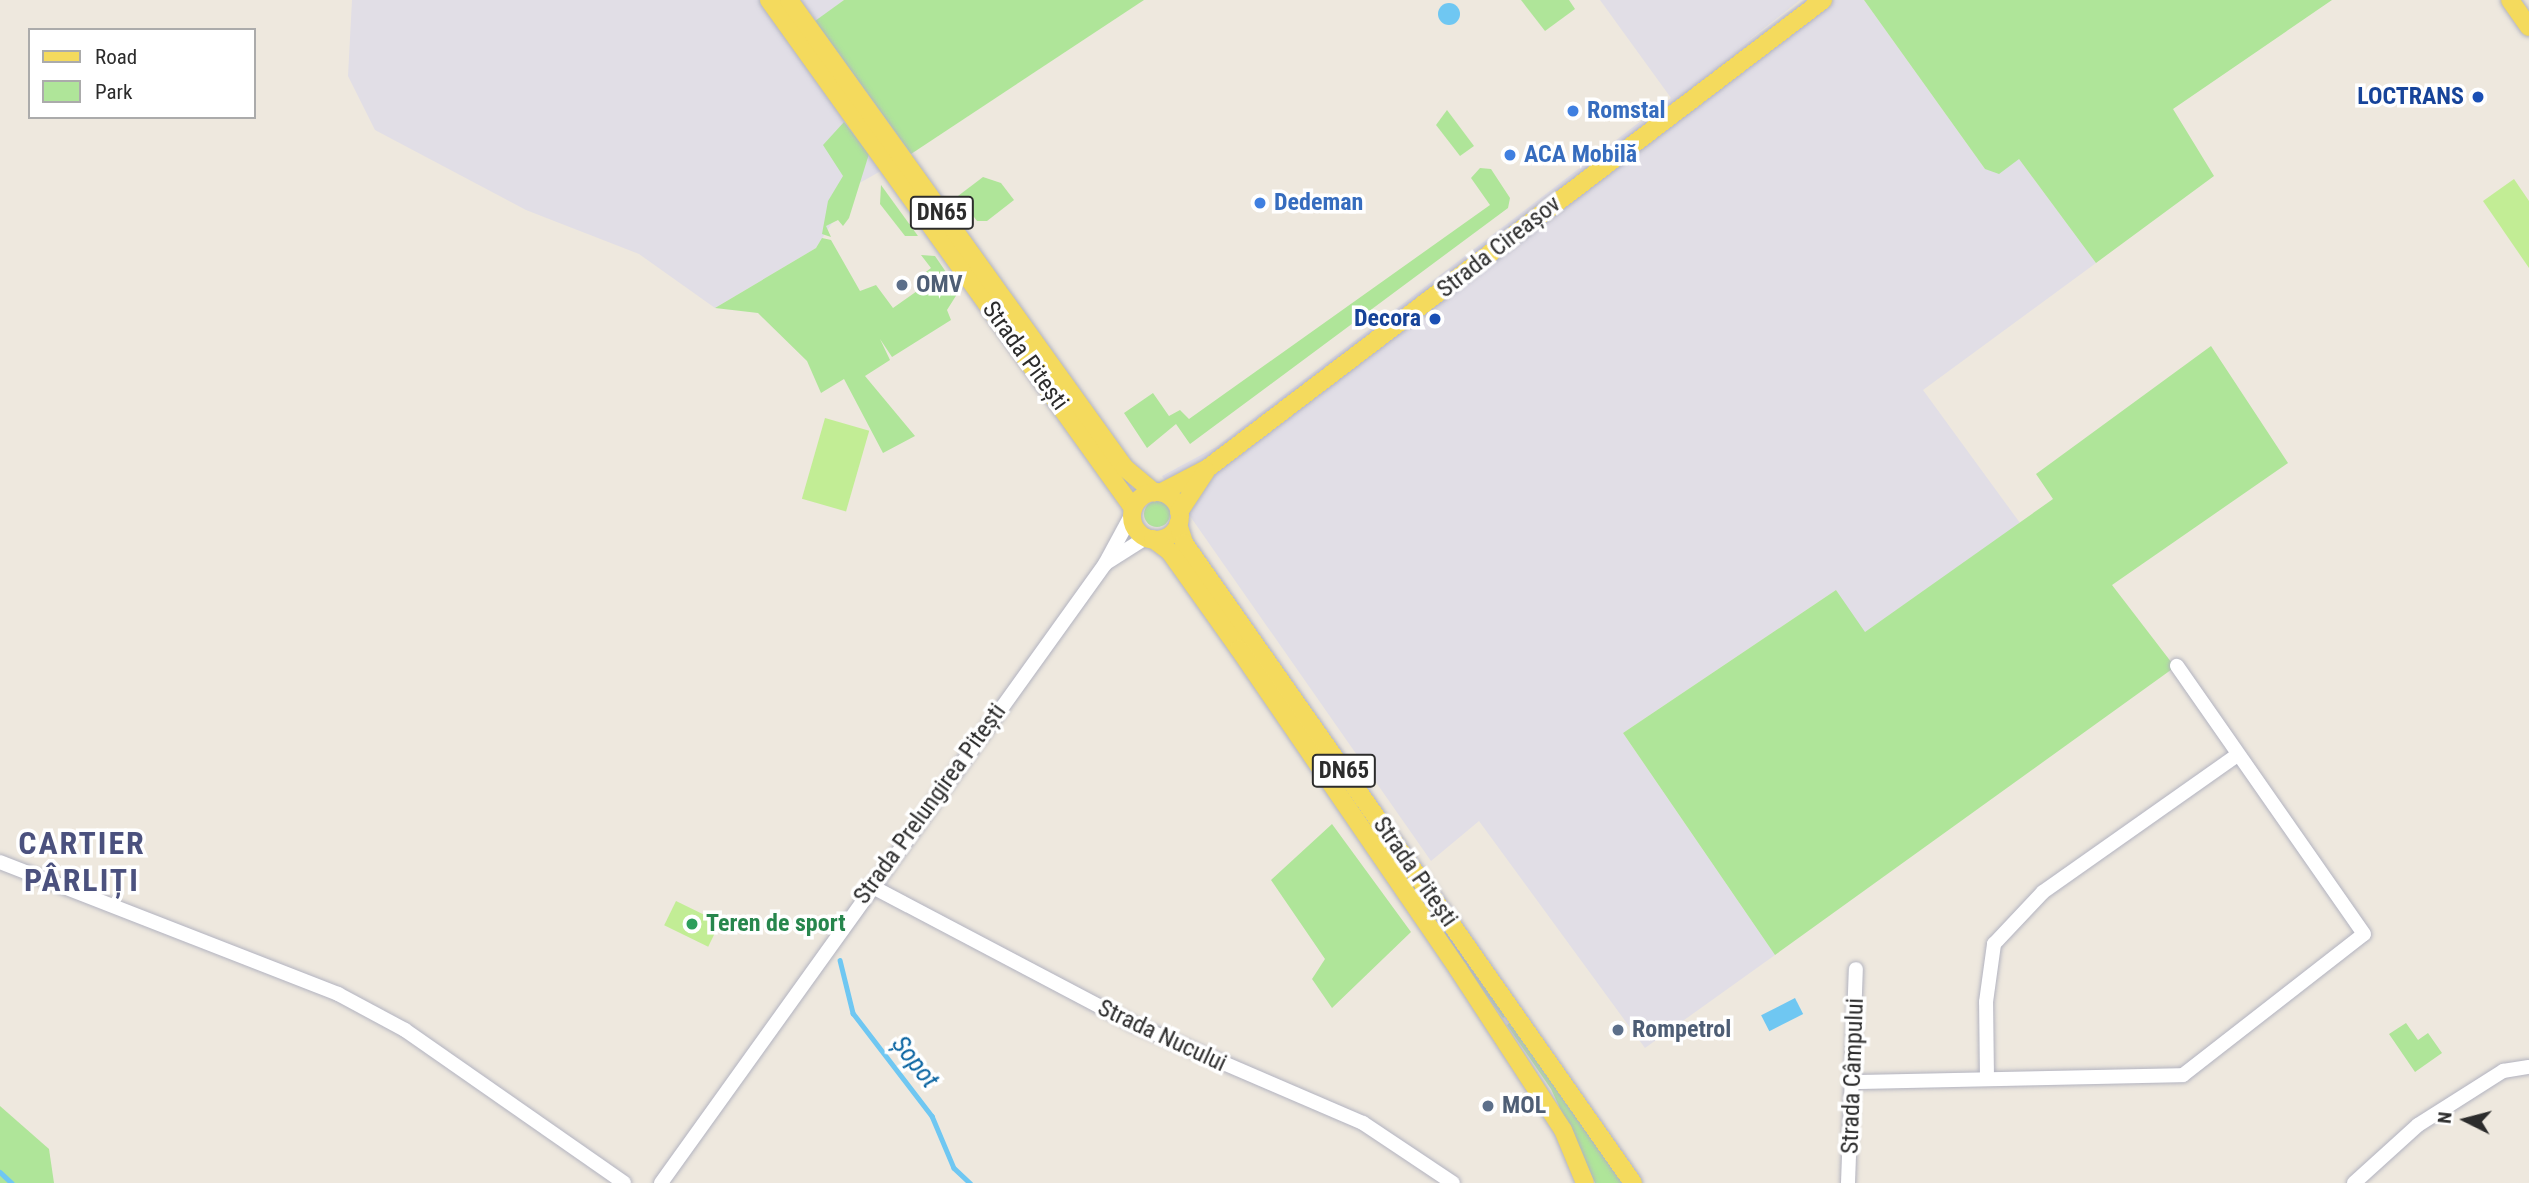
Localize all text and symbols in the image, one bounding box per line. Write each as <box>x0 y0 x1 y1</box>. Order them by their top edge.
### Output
legend <box>28 28 256 119</box>
text: Road <box>95 45 137 69</box>
text: Park <box>95 80 132 104</box>
place label: LOCTRANS <box>2357 83 2464 111</box>
marker: LOCTRANS <box>2470 89 2486 105</box>
place label: Romstal <box>1587 97 1666 125</box>
marker: Romstal <box>1565 103 1581 119</box>
place label: ACA Mobilă <box>1524 141 1637 169</box>
marker: ACA Mobilă <box>1502 147 1518 163</box>
place label: Dedeman <box>1274 189 1363 217</box>
street label: Strada Cireașov <box>1431 190 1567 304</box>
road number: DN65 <box>909 194 975 232</box>
marker: Dedeman <box>1252 195 1268 211</box>
place label: OMV <box>916 271 963 299</box>
marker: OMV <box>894 277 910 293</box>
street label: Strada Pitești <box>976 296 1074 416</box>
place label: Decora <box>1354 305 1421 333</box>
marker: Decora <box>1427 311 1443 327</box>
street label: Strada Prelungirea Pitești <box>848 698 1012 910</box>
road number: DN65 <box>1311 751 1377 790</box>
street label: Strada Pitești <box>1367 812 1463 932</box>
district label: CARTIER PÂRLIȚI <box>19 825 145 900</box>
place label: Teren de sport <box>706 910 846 938</box>
marker: Teren de sport <box>684 916 700 932</box>
street label: Strada Nucului <box>1093 994 1231 1078</box>
street label: Strada Câmpului <box>1836 998 1870 1154</box>
place label: Rompetrol <box>1632 1016 1731 1044</box>
marker: Rompetrol <box>1610 1022 1626 1038</box>
water label: Șopot <box>885 1029 945 1095</box>
north arrow <box>2431 1085 2501 1155</box>
place label: MOL <box>1502 1092 1546 1120</box>
marker: MOL <box>1480 1098 1496 1114</box>
text: N <box>2433 1111 2457 1125</box>

